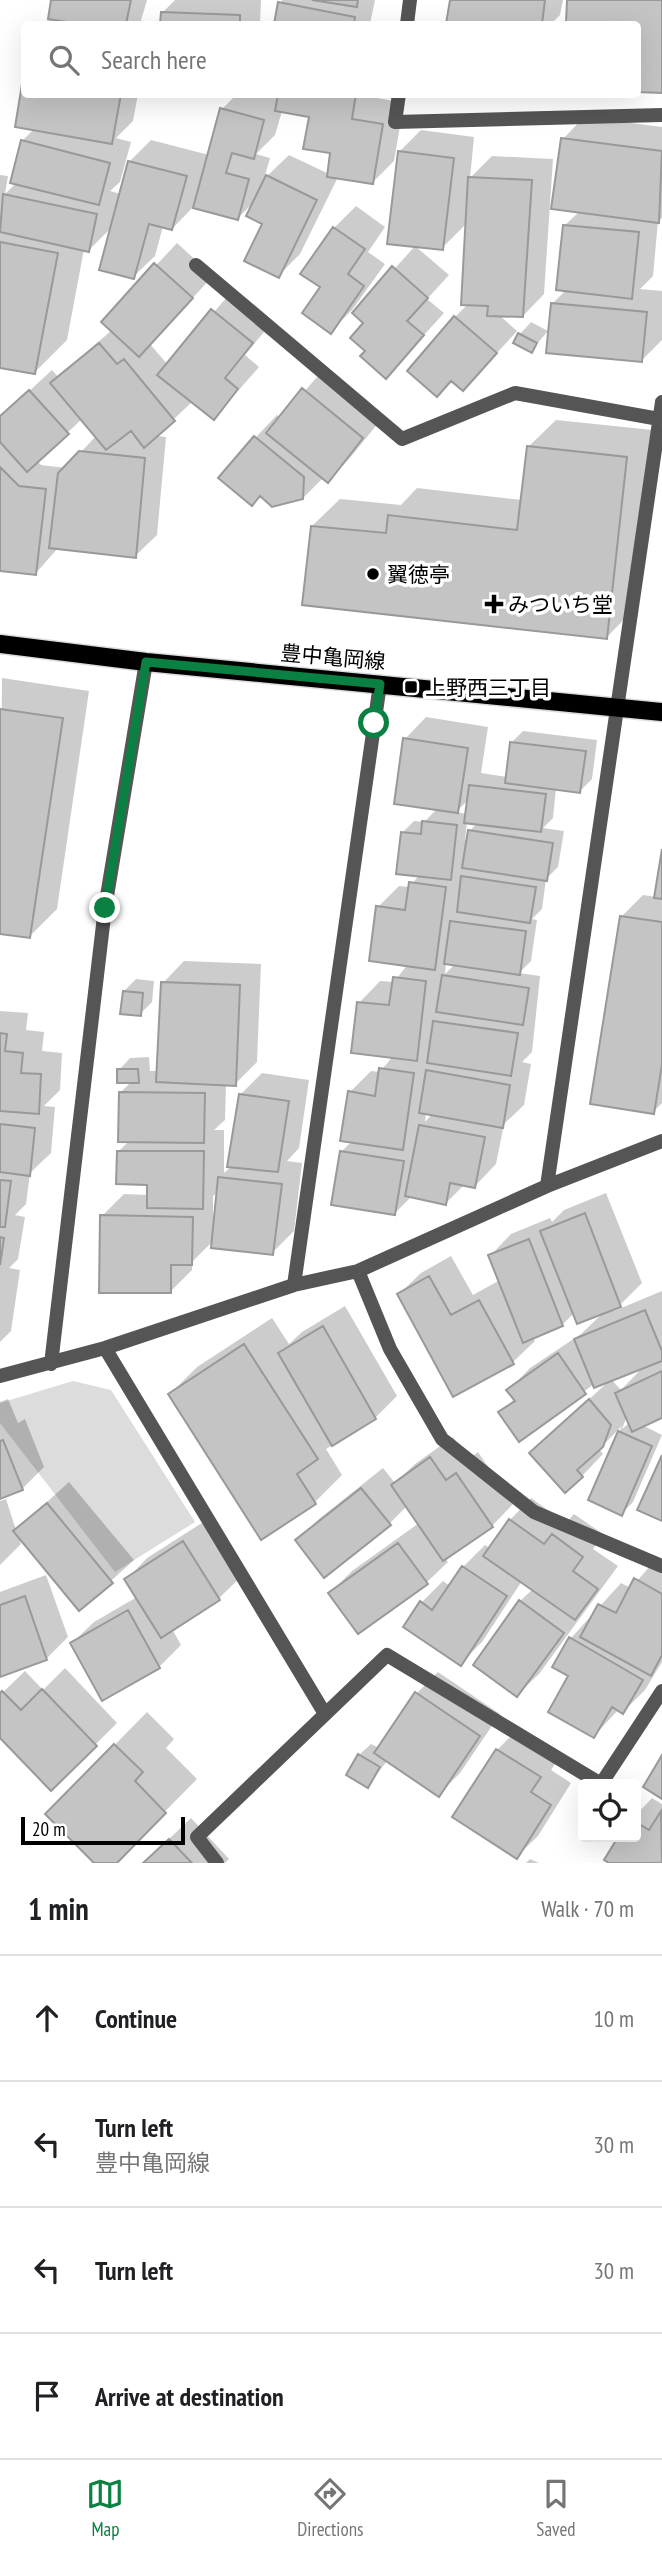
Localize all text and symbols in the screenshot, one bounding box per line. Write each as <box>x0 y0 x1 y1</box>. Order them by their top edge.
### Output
search box <box>21 21 641 98</box>
icon: search <box>45 41 83 79</box>
text: Search here <box>101 43 207 76</box>
place label: 翼徳亭 <box>387 561 450 588</box>
marker: 翼徳亭 <box>365 566 381 582</box>
place label: みついち堂 <box>508 591 613 618</box>
marker: みついち堂 <box>486 596 502 612</box>
street label: 豊中亀岡線 <box>280 639 386 675</box>
place label: 上野西三丁目 <box>425 674 551 701</box>
marker: 上野西三丁目 <box>403 679 419 695</box>
route start <box>358 707 389 738</box>
route end <box>89 892 120 923</box>
map controls <box>578 1779 641 1842</box>
button: locate <box>578 1779 641 1842</box>
scale bar <box>21 1814 186 1846</box>
text: 20 m <box>32 1817 66 1841</box>
text: 1 min <box>28 1889 89 1928</box>
text: Walk · 70 m <box>541 1894 634 1923</box>
icon: ahead <box>28 1999 66 2037</box>
text: Continue <box>95 2002 177 2035</box>
text: 10 m <box>593 2004 634 2033</box>
text: Turn left <box>95 2111 173 2144</box>
icon: left <box>28 2125 66 2163</box>
text: 30 m <box>593 2130 634 2159</box>
text: 豊中亀岡線 <box>95 2148 210 2177</box>
icon: left <box>28 2251 66 2289</box>
text: Turn left <box>95 2254 173 2287</box>
text: 30 m <box>593 2256 634 2285</box>
icon: arrive <box>28 2377 66 2415</box>
text: Arrive at destination <box>95 2380 284 2413</box>
tab: Map <box>86 2475 124 2541</box>
tab: Directions <box>297 2475 363 2541</box>
tab: Saved <box>536 2475 576 2541</box>

